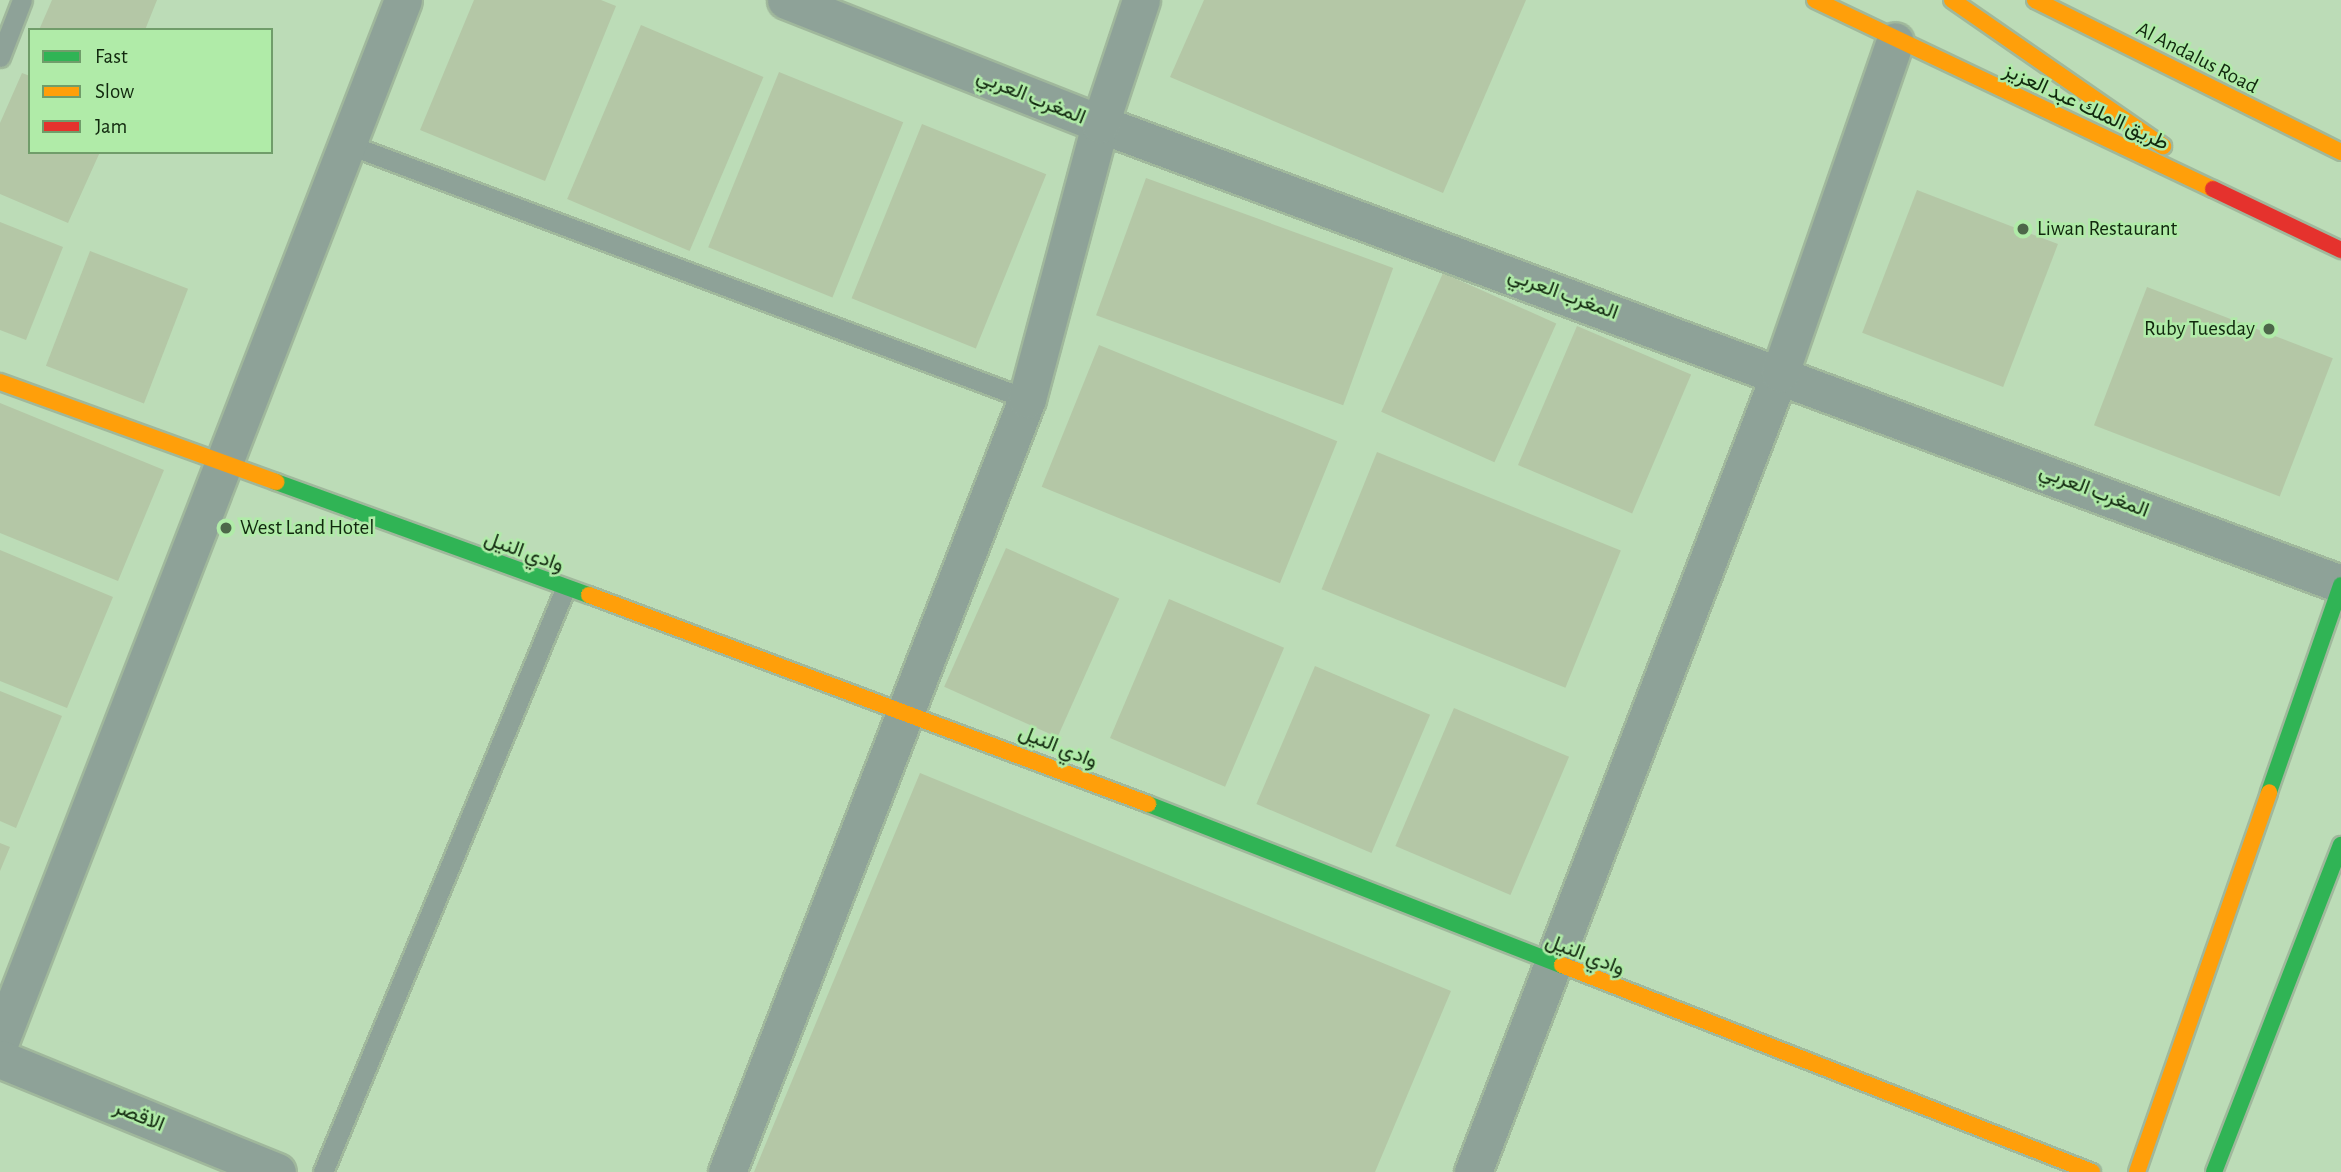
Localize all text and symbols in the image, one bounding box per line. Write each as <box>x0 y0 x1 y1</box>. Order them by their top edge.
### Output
street label: Al Andalus Road <box>2132 17 2262 99</box>
legend <box>28 28 273 154</box>
text: Fast <box>95 46 128 67</box>
street label: طريق الملك عبد العزيز <box>1999 58 2173 156</box>
street label: المغرب العربي <box>973 64 1089 130</box>
text: Slow <box>95 81 134 102</box>
text: Jam <box>95 116 127 137</box>
place label: Liwan Restaurant <box>2037 216 2177 242</box>
marker: Liwan Restaurant <box>2015 221 2031 237</box>
street label: المغرب العربي <box>1504 262 1622 326</box>
place label: Ruby Tuesday <box>2144 316 2255 342</box>
marker: Ruby Tuesday <box>2261 321 2277 337</box>
street label: المغرب العربي <box>2036 459 2152 523</box>
place label: West Land Hotel <box>240 515 374 541</box>
marker: West Land Hotel <box>218 520 234 536</box>
street label: وادي النيل <box>481 526 567 578</box>
street label: وادي النيل <box>1015 720 1101 774</box>
street label: وادي النيل <box>1542 928 1628 982</box>
street label: الاقصر <box>110 1094 168 1138</box>

